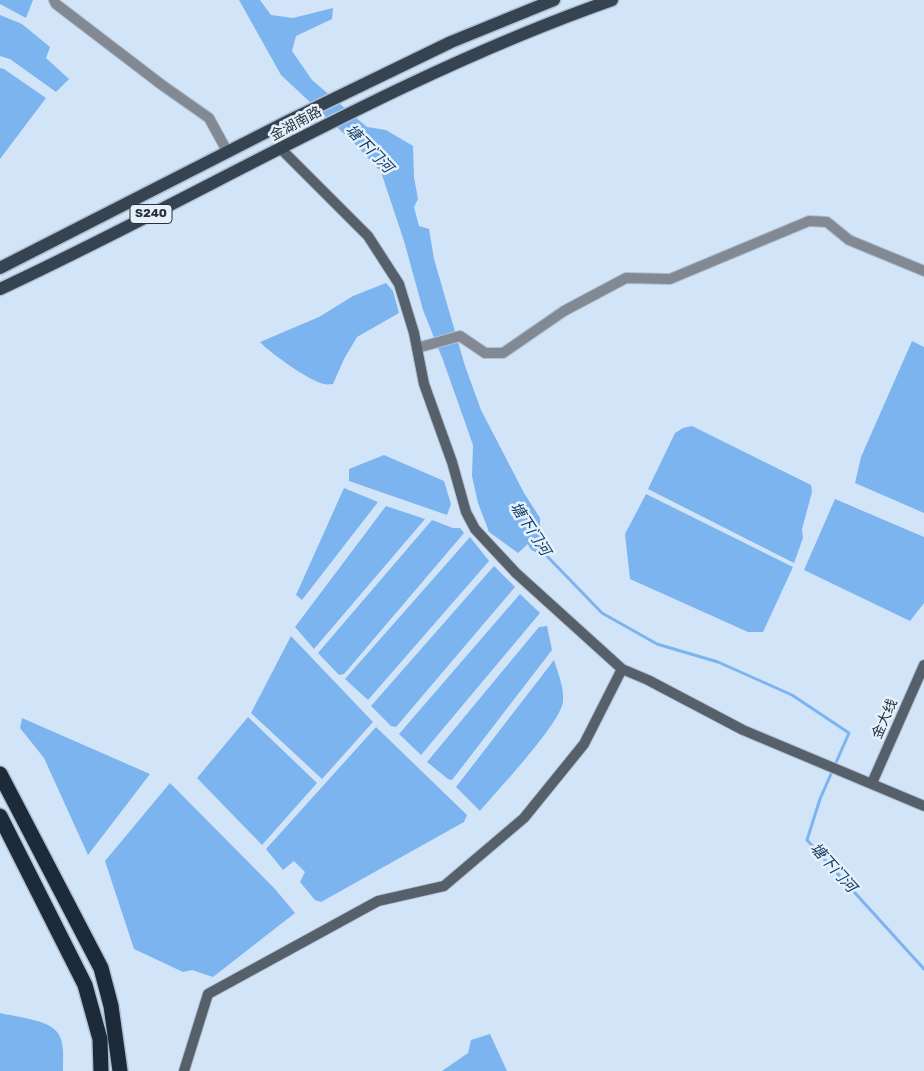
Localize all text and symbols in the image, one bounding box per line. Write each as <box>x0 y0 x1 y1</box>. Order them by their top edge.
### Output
street label: 金湖南路 <box>267 103 325 145</box>
water label: 塘下门河 <box>342 121 396 177</box>
road number: S240 <box>130 204 172 223</box>
water label: 塘下门河 <box>506 499 554 559</box>
street label: 金大线 <box>869 696 901 742</box>
water label: 塘下门河 <box>806 840 860 896</box>

